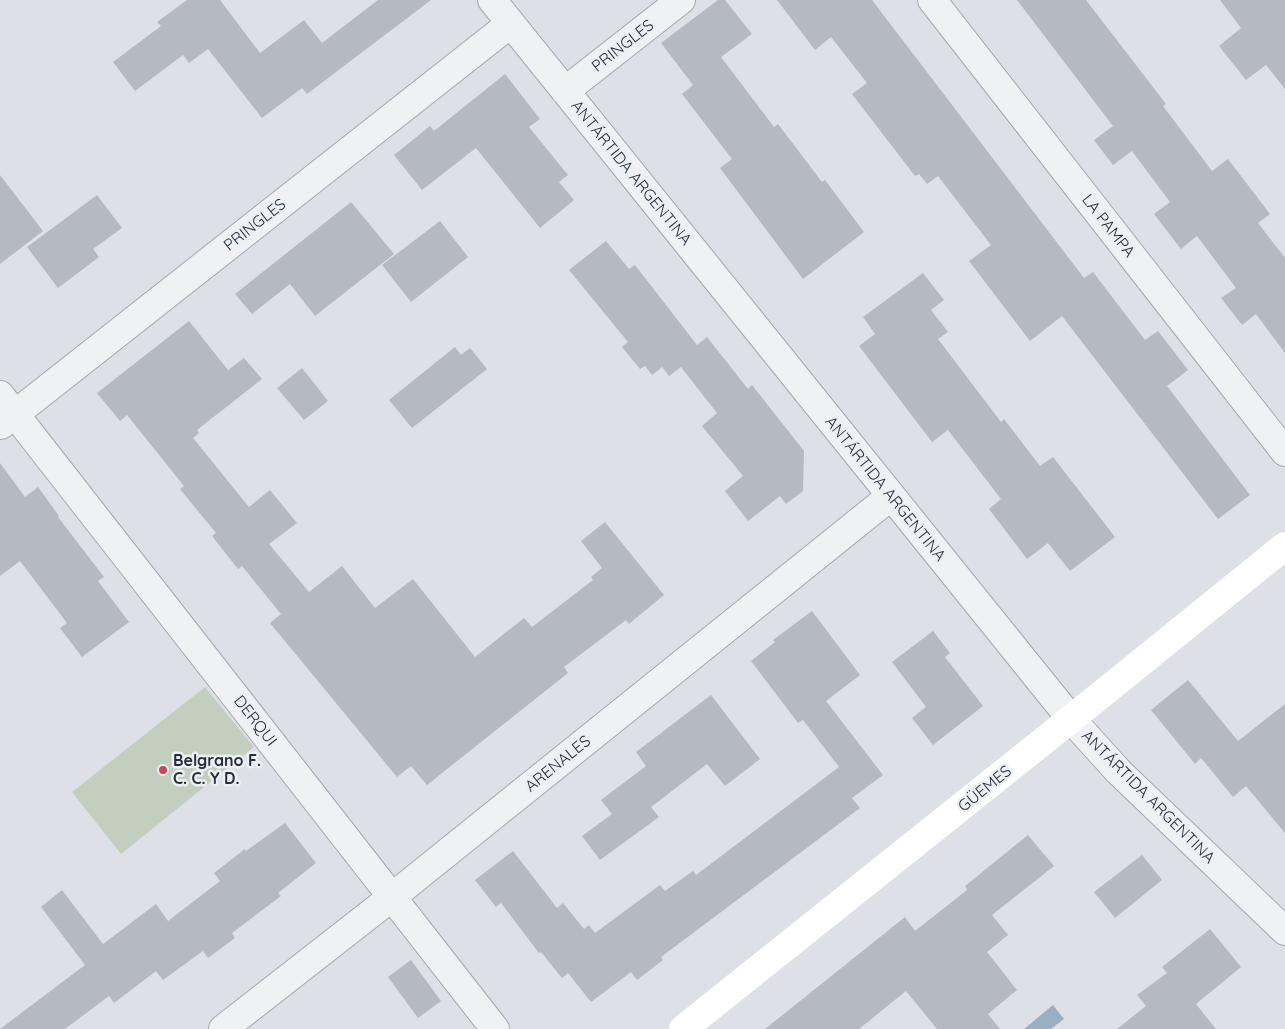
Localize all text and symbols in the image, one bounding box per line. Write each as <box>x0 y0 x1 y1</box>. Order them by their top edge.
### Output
street label: PRINGLES <box>588 16 658 76</box>
street label: ANTÁRTIDA ARGENTINA <box>567 97 695 249</box>
street label: LA PAMPA <box>1077 191 1139 261</box>
street label: PRINGLES <box>220 195 290 255</box>
street label: ANTÁRTIDA ARGENTINA <box>821 413 949 565</box>
street label: DERQUI <box>229 692 281 750</box>
street label: ANTÁRTIDA ARGENTINA <box>1077 726 1219 868</box>
street label: ARENALES <box>521 732 595 796</box>
place label: Belgrano F. C. C. Y D. <box>173 751 261 789</box>
street label: GÜEMES <box>955 762 1015 816</box>
marker: Belgrano F. C. C. Y D. <box>157 764 169 776</box>

